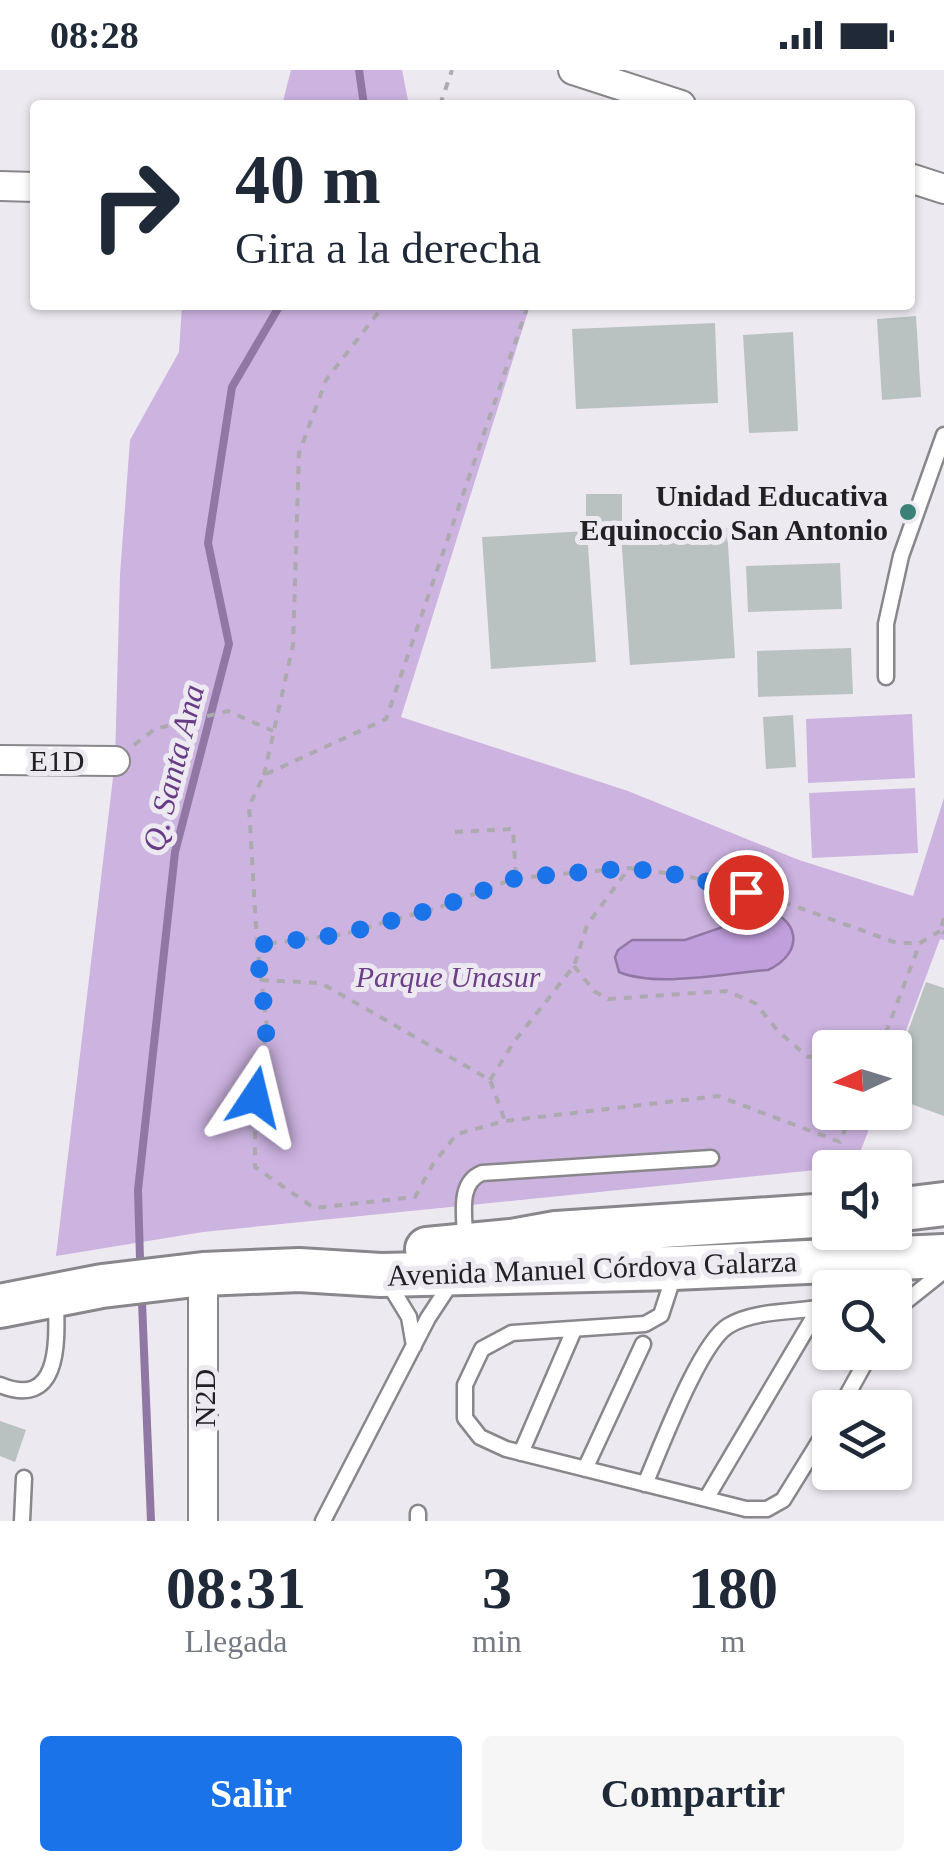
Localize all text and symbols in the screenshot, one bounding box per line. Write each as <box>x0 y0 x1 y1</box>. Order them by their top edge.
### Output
text: 08:28 <box>50 14 139 56</box>
icon: right <box>70 140 200 270</box>
text: 40 m <box>235 141 381 218</box>
text: Gira a la derecha <box>235 223 541 273</box>
place label: Unidad Educativa Equinoccio San Antonio <box>580 479 888 546</box>
marker: Unidad Educativa Equinoccio San Antonio <box>897 501 919 523</box>
water label: Q. Santa Ana <box>135 681 211 855</box>
street label: E1D <box>30 744 85 777</box>
pin <box>704 850 789 935</box>
icon: arrive <box>719 865 774 920</box>
park label: Parque Unasur <box>355 960 541 993</box>
north arrow <box>812 1030 912 1130</box>
map controls <box>812 1030 912 1490</box>
position arrow <box>203 1045 307 1149</box>
button: sound <box>812 1150 912 1250</box>
street label: Avenida Manuel Córdova Galarza <box>386 1244 798 1292</box>
button: search <box>812 1270 912 1370</box>
street label: N2D <box>188 1369 221 1427</box>
button: layers <box>812 1390 912 1490</box>
text: 08:31 <box>166 1555 306 1621</box>
text: 3 <box>482 1555 512 1621</box>
text: 180 <box>688 1555 778 1621</box>
text: Llegada <box>185 1623 288 1659</box>
text: min <box>472 1623 522 1659</box>
text: m <box>720 1623 745 1659</box>
button: Salir <box>40 1736 462 1851</box>
button: Compartir <box>482 1736 904 1851</box>

